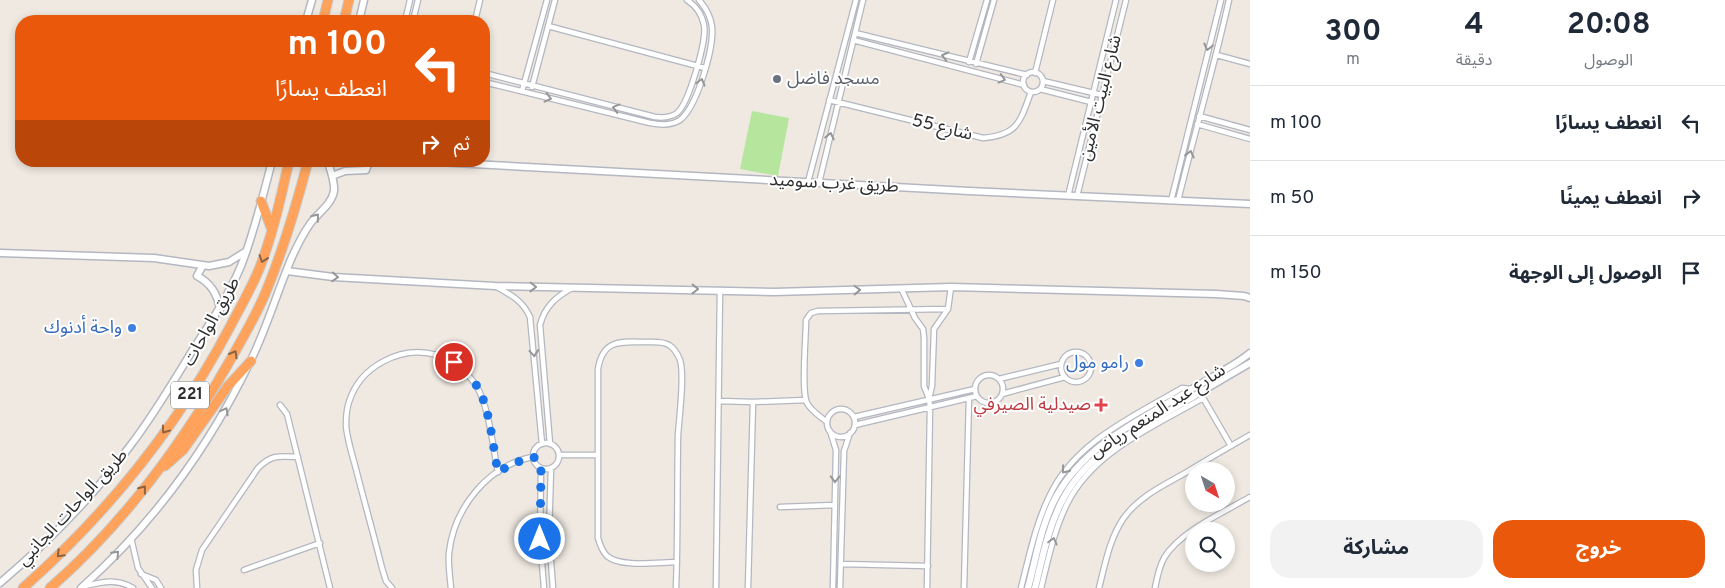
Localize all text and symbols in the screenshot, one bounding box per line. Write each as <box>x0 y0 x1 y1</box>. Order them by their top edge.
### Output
text: 4 <box>1464 7 1484 44</box>
text: 20:08 <box>1567 7 1651 44</box>
text: 300 <box>1324 14 1382 51</box>
text: 100 m <box>287 23 387 67</box>
street label: شارع البيت الأمين <box>1074 33 1129 164</box>
icon: left <box>405 35 470 100</box>
one-way arrow <box>1204 43 1214 51</box>
text: m <box>1346 50 1360 70</box>
one-way arrow <box>941 51 950 62</box>
text: دقيقة <box>1456 51 1492 71</box>
text: الوصول <box>1584 51 1633 71</box>
place label: مسجد فاضل <box>787 68 880 91</box>
marker: مسجد فاضل <box>771 73 783 85</box>
one-way arrow <box>997 73 1006 83</box>
text: انعطف يسارًا <box>275 77 387 104</box>
one-way arrow <box>695 78 705 87</box>
one-way arrow <box>544 92 552 103</box>
one-way arrow <box>612 103 620 113</box>
street label: شارع 55 <box>909 109 975 148</box>
icon: left <box>1677 109 1705 137</box>
text: 100 m <box>1270 111 1322 135</box>
text: انعطف يسارًا <box>1555 112 1662 136</box>
icon: right <box>416 130 444 158</box>
one-way arrow <box>824 131 835 140</box>
text: ثم <box>454 133 470 157</box>
one-way arrow <box>1184 150 1194 158</box>
street label: طريق غرب سوميد <box>769 169 899 199</box>
icon: right <box>1677 184 1705 212</box>
text: 50 m <box>1270 186 1315 210</box>
text: انعطف يمينًا <box>1560 187 1662 211</box>
one-way arrow <box>311 214 319 223</box>
one-way arrow <box>258 254 268 263</box>
icon: arrive <box>1677 259 1705 287</box>
text: 150 m <box>1270 261 1322 285</box>
text: الوصول إلى الوجهة <box>1509 262 1662 286</box>
one-way arrow <box>332 271 340 282</box>
street label: طريق الواحات <box>178 273 246 371</box>
one-way arrow <box>529 281 537 292</box>
one-way arrow <box>691 284 699 295</box>
one-way arrow <box>854 284 862 295</box>
place label: واحة أدنوك <box>44 315 122 340</box>
marker: واحة أدنوك <box>126 322 138 334</box>
pin <box>433 341 475 383</box>
icon: arrive <box>440 348 468 376</box>
one-way arrow <box>528 349 539 357</box>
one-way arrow <box>228 351 238 360</box>
place label: رامو مول <box>1066 352 1129 375</box>
marker: رامو مول <box>1133 357 1145 369</box>
street label: شارع عبد المنعم رياض <box>1086 359 1231 465</box>
road number: 221 <box>171 382 209 408</box>
place label: صيدلية الصيرفي <box>973 394 1091 417</box>
marker: صيدلية الصيرفي <box>1095 399 1107 411</box>
one-way arrow <box>218 407 228 416</box>
one-way arrow <box>162 424 171 434</box>
street label: طريق الواحات الجانبي <box>13 444 134 572</box>
north arrow <box>1185 462 1235 512</box>
map controls <box>1185 462 1235 572</box>
one-way arrow <box>1062 465 1071 474</box>
one-way arrow <box>830 475 841 483</box>
one-way arrow <box>138 486 146 495</box>
position arrow <box>513 512 565 564</box>
button: مشاركة <box>1270 520 1483 578</box>
button: خروج <box>1493 520 1705 578</box>
button: search <box>1185 522 1235 572</box>
one-way arrow <box>1048 537 1058 545</box>
one-way arrow <box>57 548 66 557</box>
one-way arrow <box>110 551 119 560</box>

